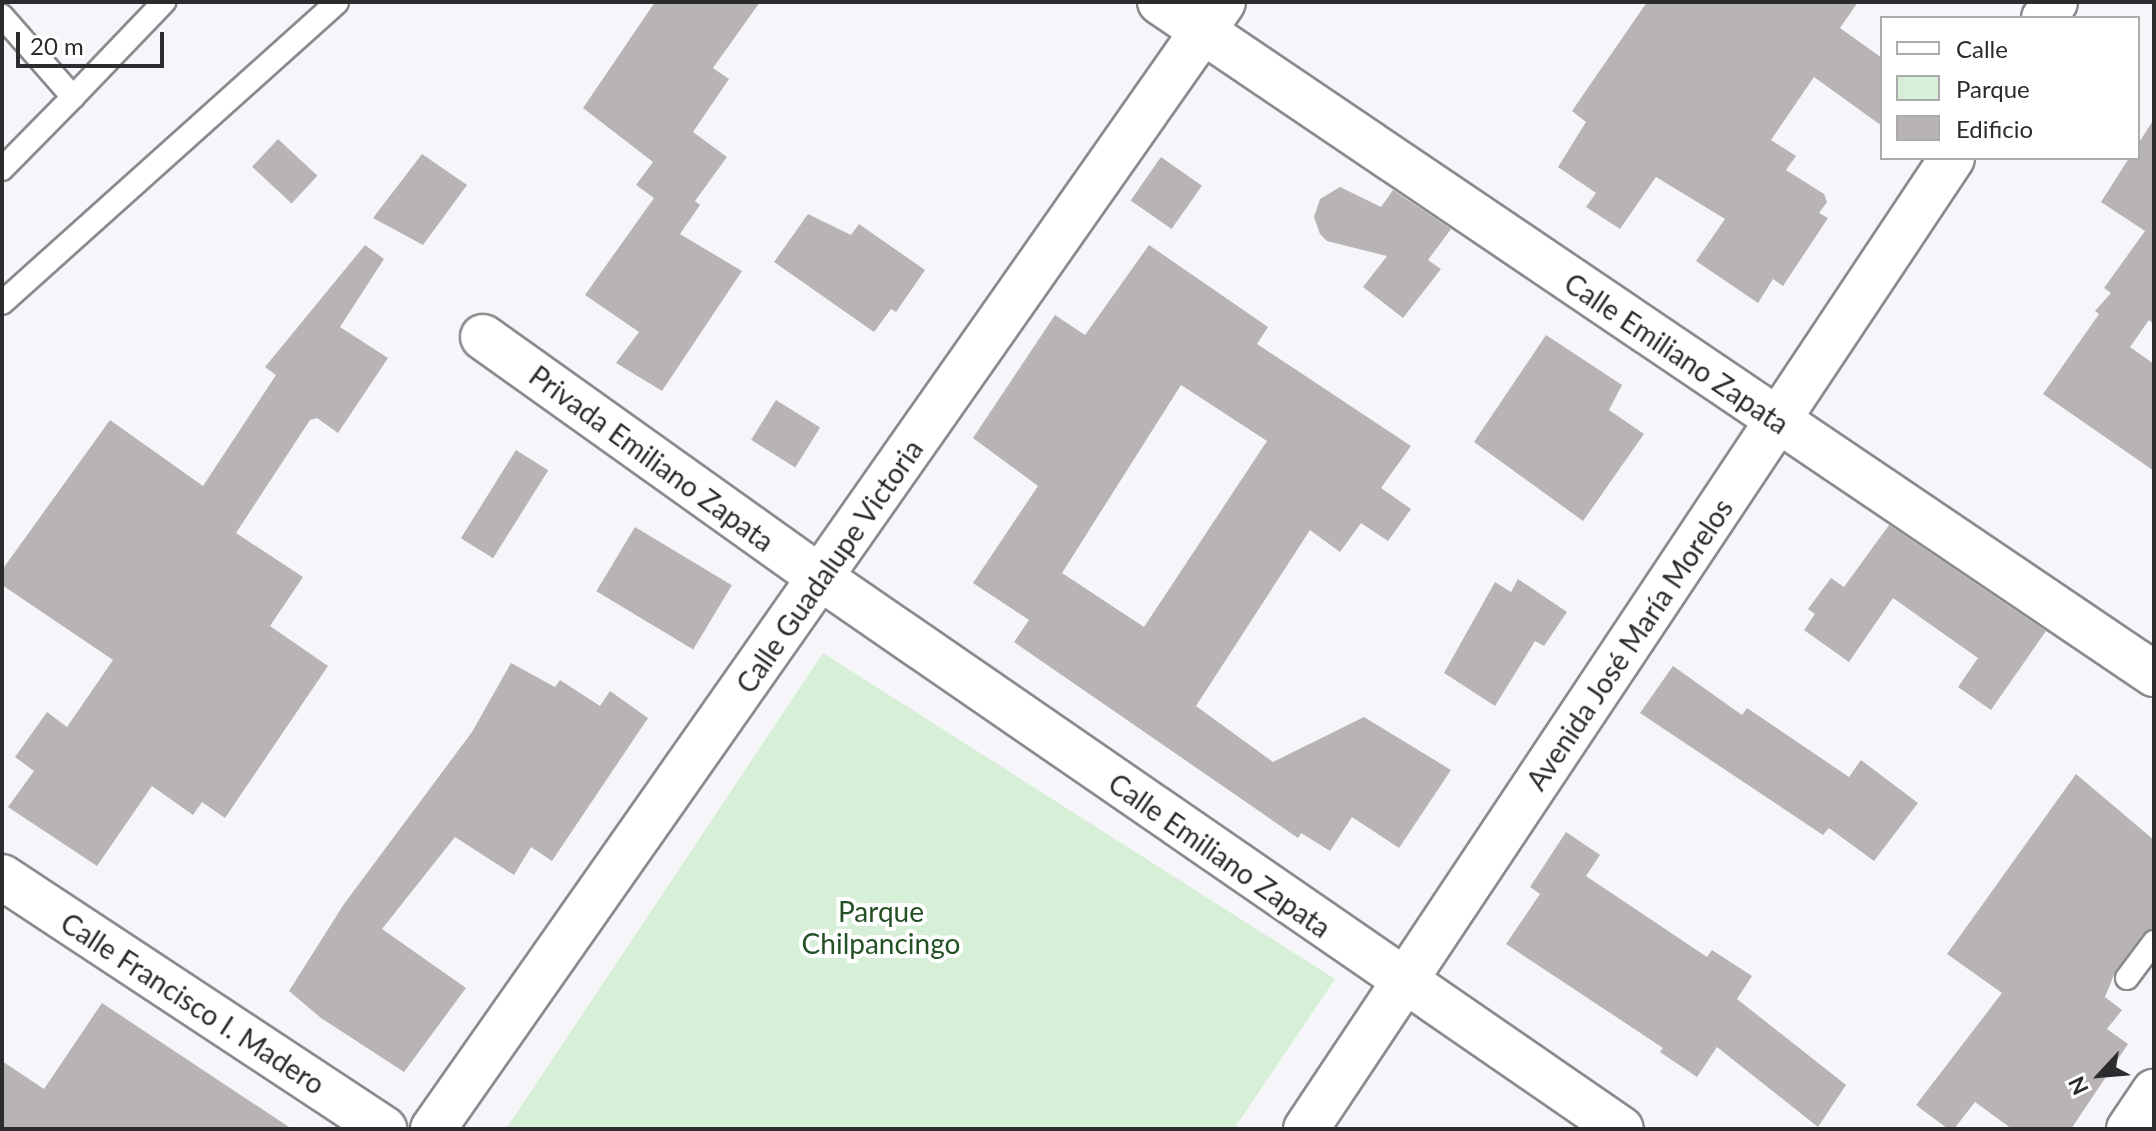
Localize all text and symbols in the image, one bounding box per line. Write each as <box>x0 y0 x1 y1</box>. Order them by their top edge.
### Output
scale bar <box>20 16 168 66</box>
legend <box>1880 16 2140 160</box>
text: 20 m <box>30 31 84 60</box>
text: Calle <box>1956 34 2008 63</box>
text: Parque <box>1956 74 2030 103</box>
text: Edificio <box>1956 114 2033 143</box>
street label: Calle Emiliano Zapata <box>1558 265 1796 441</box>
street label: Privada Emiliano Zapata <box>523 358 781 558</box>
street label: Calle Guadalupe Victoria <box>728 432 930 700</box>
street label: Avenida José María Morelos <box>1519 492 1739 796</box>
street label: Calle Emiliano Zapata <box>1103 766 1337 944</box>
park label: Parque Chilpancingo <box>802 894 960 960</box>
street label: Calle Francisco I. Madero <box>55 905 331 1101</box>
north arrow <box>2060 1035 2140 1115</box>
text: N <box>2062 1072 2094 1099</box>

